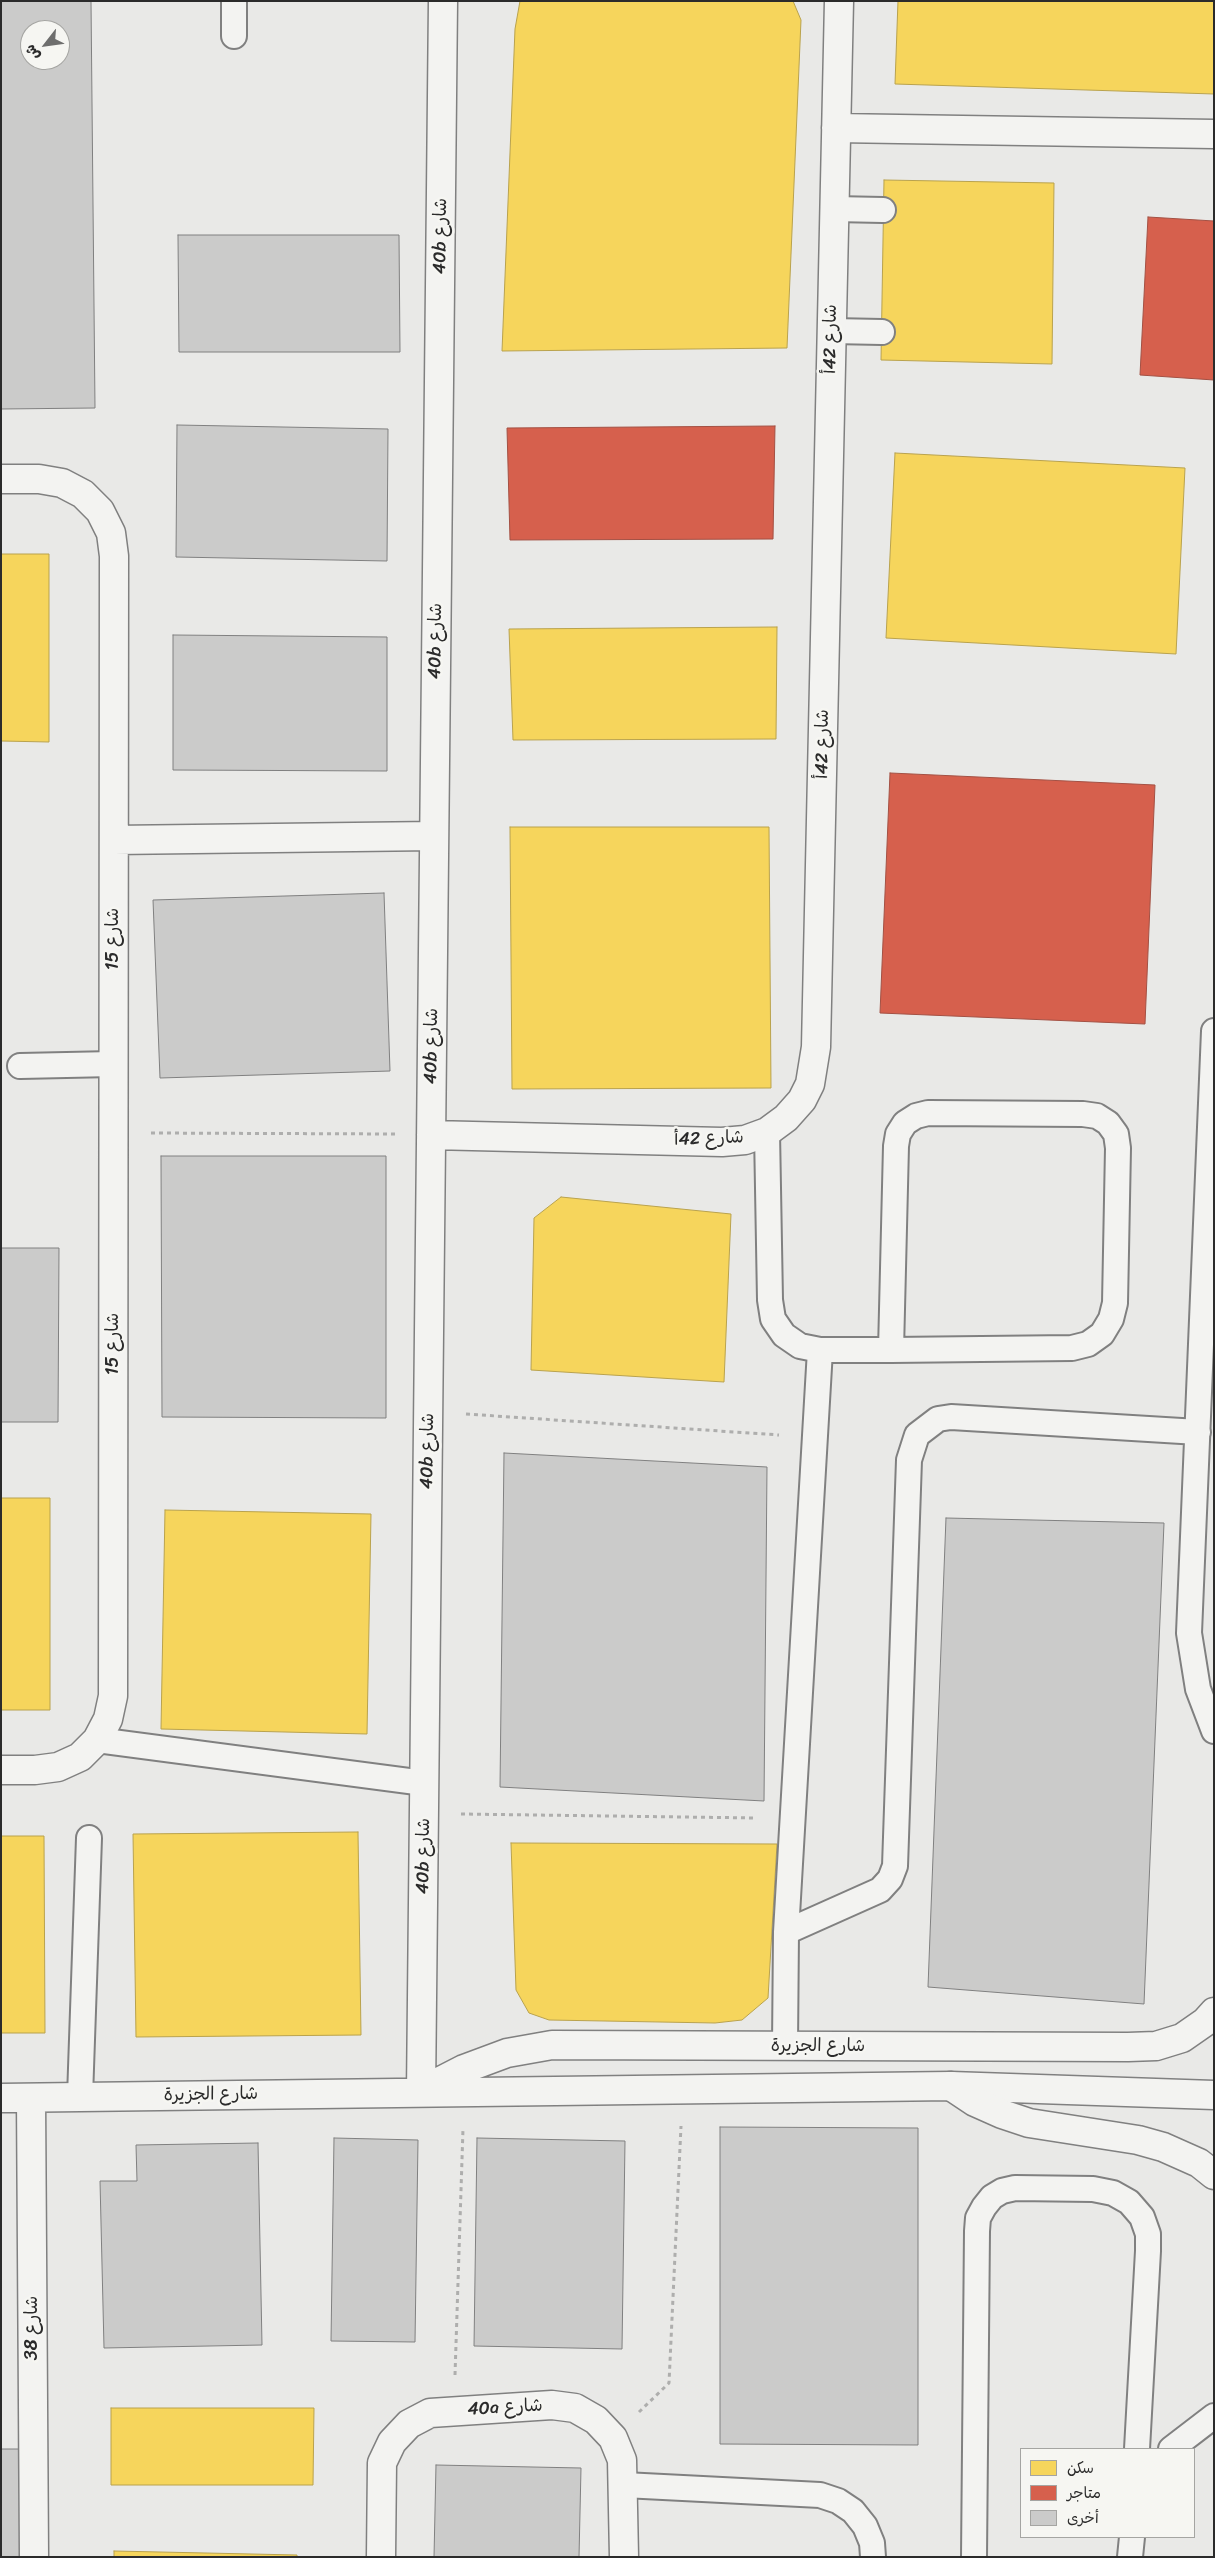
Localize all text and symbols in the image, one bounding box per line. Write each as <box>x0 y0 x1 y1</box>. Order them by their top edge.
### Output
north arrow <box>20 20 70 70</box>
text: ش <box>18 39 47 65</box>
street label: 40b شارع <box>430 198 452 274</box>
street label: شارع 42أ <box>820 304 842 374</box>
street label: 40b شارع <box>425 603 447 679</box>
street label: شارع 42أ <box>812 709 834 779</box>
street label: شارع 15 <box>102 908 124 970</box>
street label: 40b شارع <box>421 1008 443 1084</box>
street label: شارع 42أ <box>674 1127 744 1151</box>
street label: شارع 15 <box>102 1313 124 1375</box>
street label: 40b شارع <box>417 1413 439 1489</box>
street label: 40b شارع <box>413 1818 435 1894</box>
street label: شارع الجزيرة <box>771 2035 865 2057</box>
street label: شارع الجزيرة <box>164 2083 258 2107</box>
street label: شارع 38 <box>21 2296 43 2360</box>
street label: 40a شارع <box>467 2395 543 2421</box>
legend <box>1020 2448 1195 2538</box>
text: سكن <box>1067 2455 1094 2481</box>
text: متاجر <box>1067 2480 1101 2506</box>
text: أخرى <box>1067 2505 1099 2531</box>

